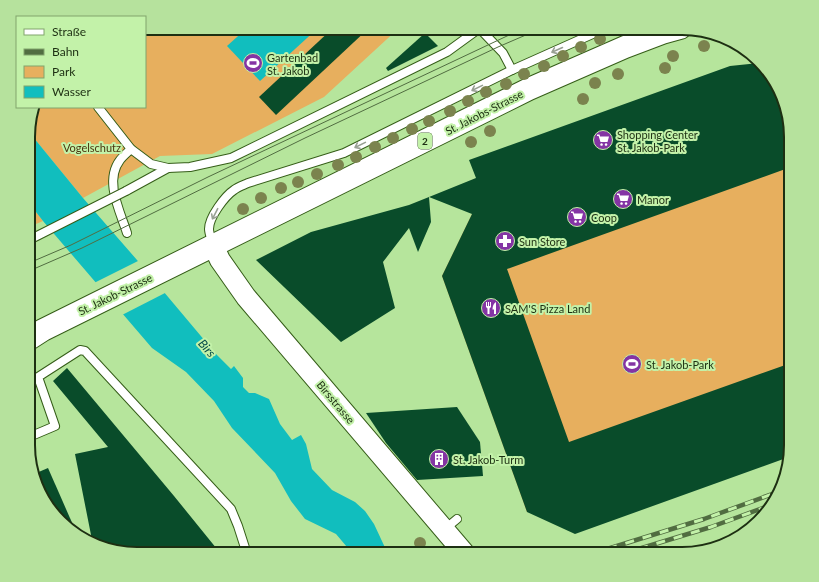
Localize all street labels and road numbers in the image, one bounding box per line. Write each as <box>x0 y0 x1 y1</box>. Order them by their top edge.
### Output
street label: St. Jakobs-Strasse <box>443 87 525 137</box>
road number: 2 <box>418 133 432 149</box>
street label: St. Jakob-Strasse <box>76 270 154 318</box>
street label: Birsstrasse <box>314 378 358 426</box>

